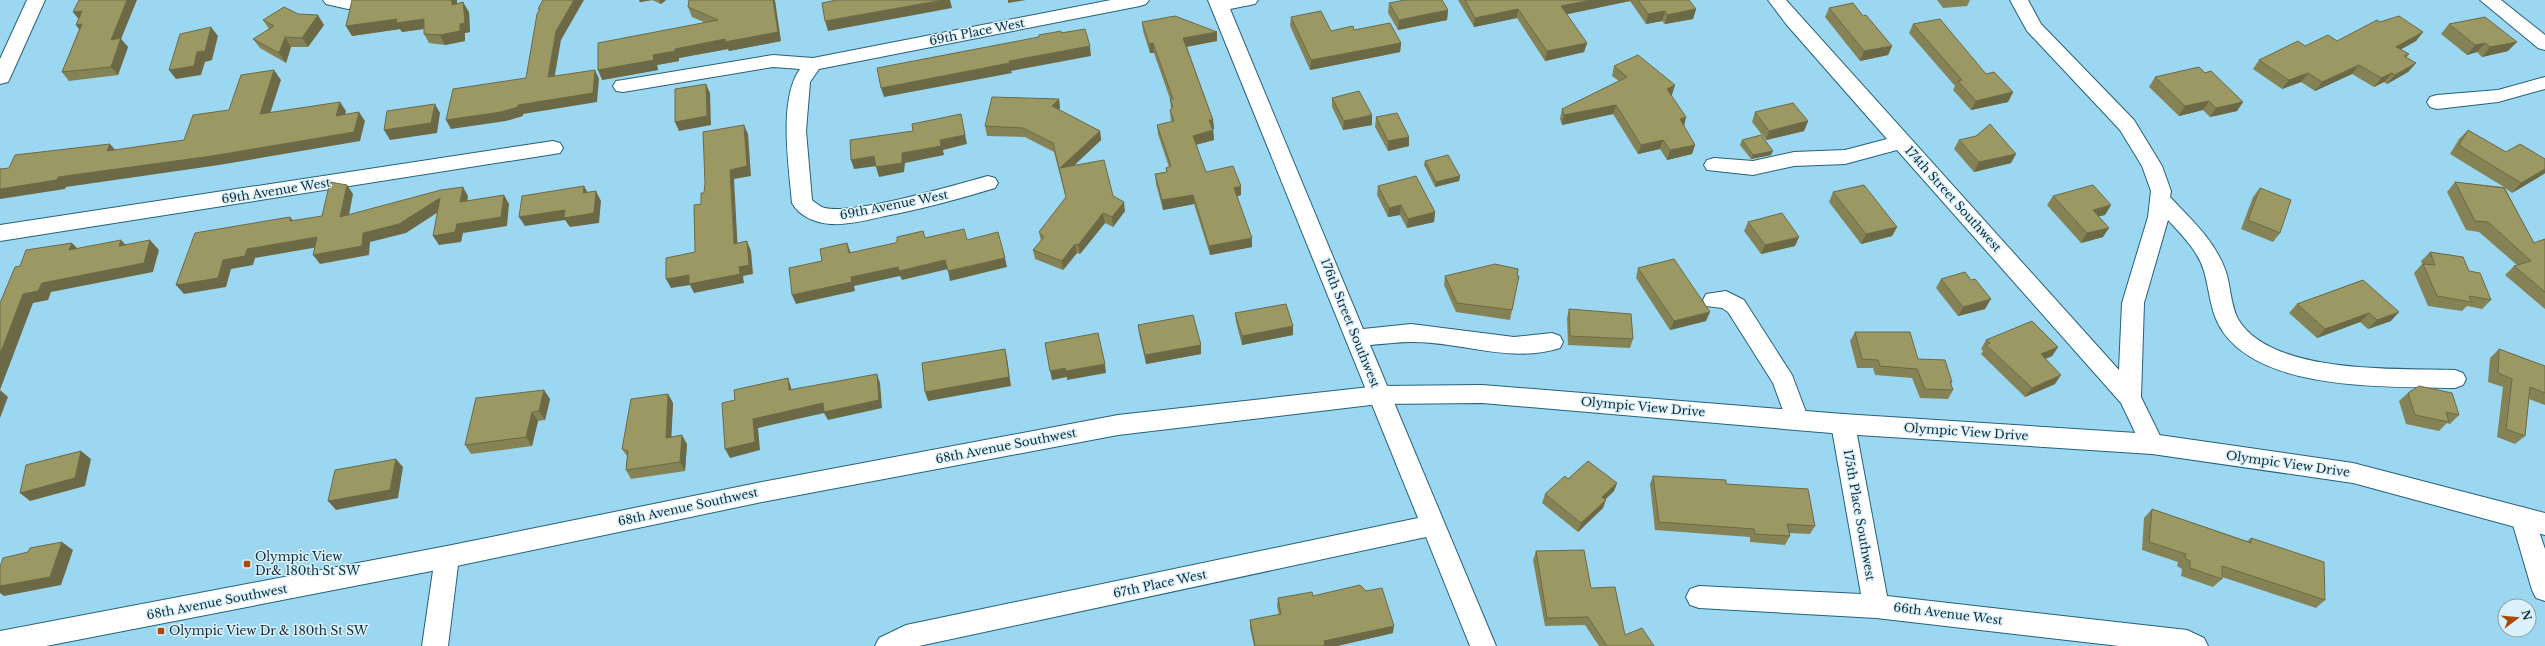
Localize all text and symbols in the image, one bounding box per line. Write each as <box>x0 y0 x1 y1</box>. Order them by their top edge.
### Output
street label: 69th Place West <box>928 15 1026 48</box>
street label: 174th Street Southwest <box>1902 143 2005 255</box>
street label: 69th Avenue West <box>220 174 332 207</box>
street label: 69th Avenue West <box>839 187 950 222</box>
street label: 176th Street Southwest <box>1318 256 1383 390</box>
street label: Olympic View Drive <box>1580 394 1706 419</box>
street label: Olympic View Drive <box>1903 420 2029 443</box>
street label: 68th Avenue Southwest <box>934 424 1078 467</box>
street label: Olympic View Drive <box>2225 447 2351 480</box>
street label: 175th Place Southwest <box>1841 448 1878 582</box>
street label: 68th Avenue Southwest <box>616 484 760 529</box>
place label: Olympic View Dr& 180th St SW <box>255 549 361 578</box>
marker: Olympic View Dr& 180th St SW <box>242 559 252 569</box>
street label: 67th Place West <box>1112 566 1208 601</box>
street label: 68th Avenue Southwest <box>145 580 289 623</box>
north arrow <box>2497 598 2537 638</box>
street label: 66th Avenue West <box>1893 599 2004 628</box>
text: N <box>2518 608 2535 623</box>
place label: Olympic View Dr & 180th St SW <box>169 623 369 638</box>
marker: Olympic View Dr & 180th St SW <box>156 626 166 636</box>

